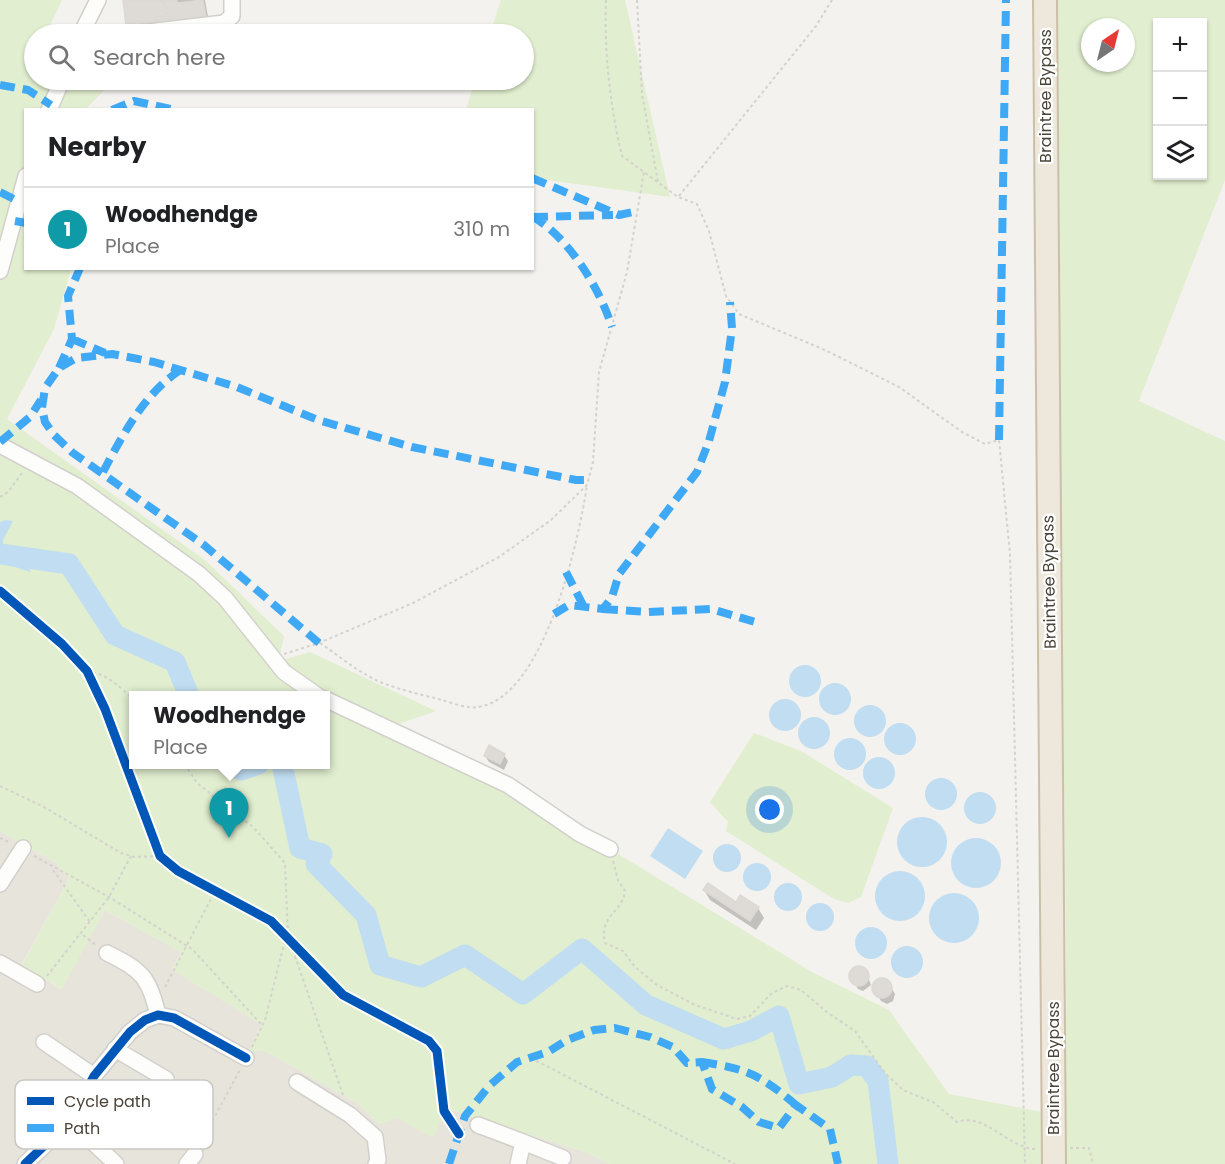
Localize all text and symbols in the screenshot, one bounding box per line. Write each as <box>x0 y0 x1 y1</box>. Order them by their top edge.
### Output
north arrow <box>1081 18 1135 72</box>
map controls <box>1153 18 1207 180</box>
button: + <box>1153 18 1207 72</box>
search box <box>24 24 534 90</box>
street label: Braintree Bypass <box>1034 29 1057 163</box>
icon: search <box>45 41 78 74</box>
text: Search here <box>93 42 226 73</box>
button: − <box>1153 72 1207 126</box>
button: layers <box>1153 126 1207 180</box>
text: Nearby <box>48 129 146 165</box>
text: Woodhendge <box>105 199 258 230</box>
text: 1 <box>64 215 71 243</box>
text: 310 m <box>453 215 510 243</box>
text: Place <box>105 232 160 260</box>
street label: Braintree Bypass <box>1036 515 1062 649</box>
popup <box>129 691 330 769</box>
text: Woodhendge <box>153 700 306 731</box>
text: Place <box>153 733 208 761</box>
pin: 1 <box>210 788 248 838</box>
your location <box>755 795 784 824</box>
street label: Braintree Bypass <box>1042 1001 1065 1135</box>
legend <box>15 1080 213 1149</box>
text: Cycle path <box>64 1090 151 1113</box>
text: Path <box>64 1117 100 1140</box>

